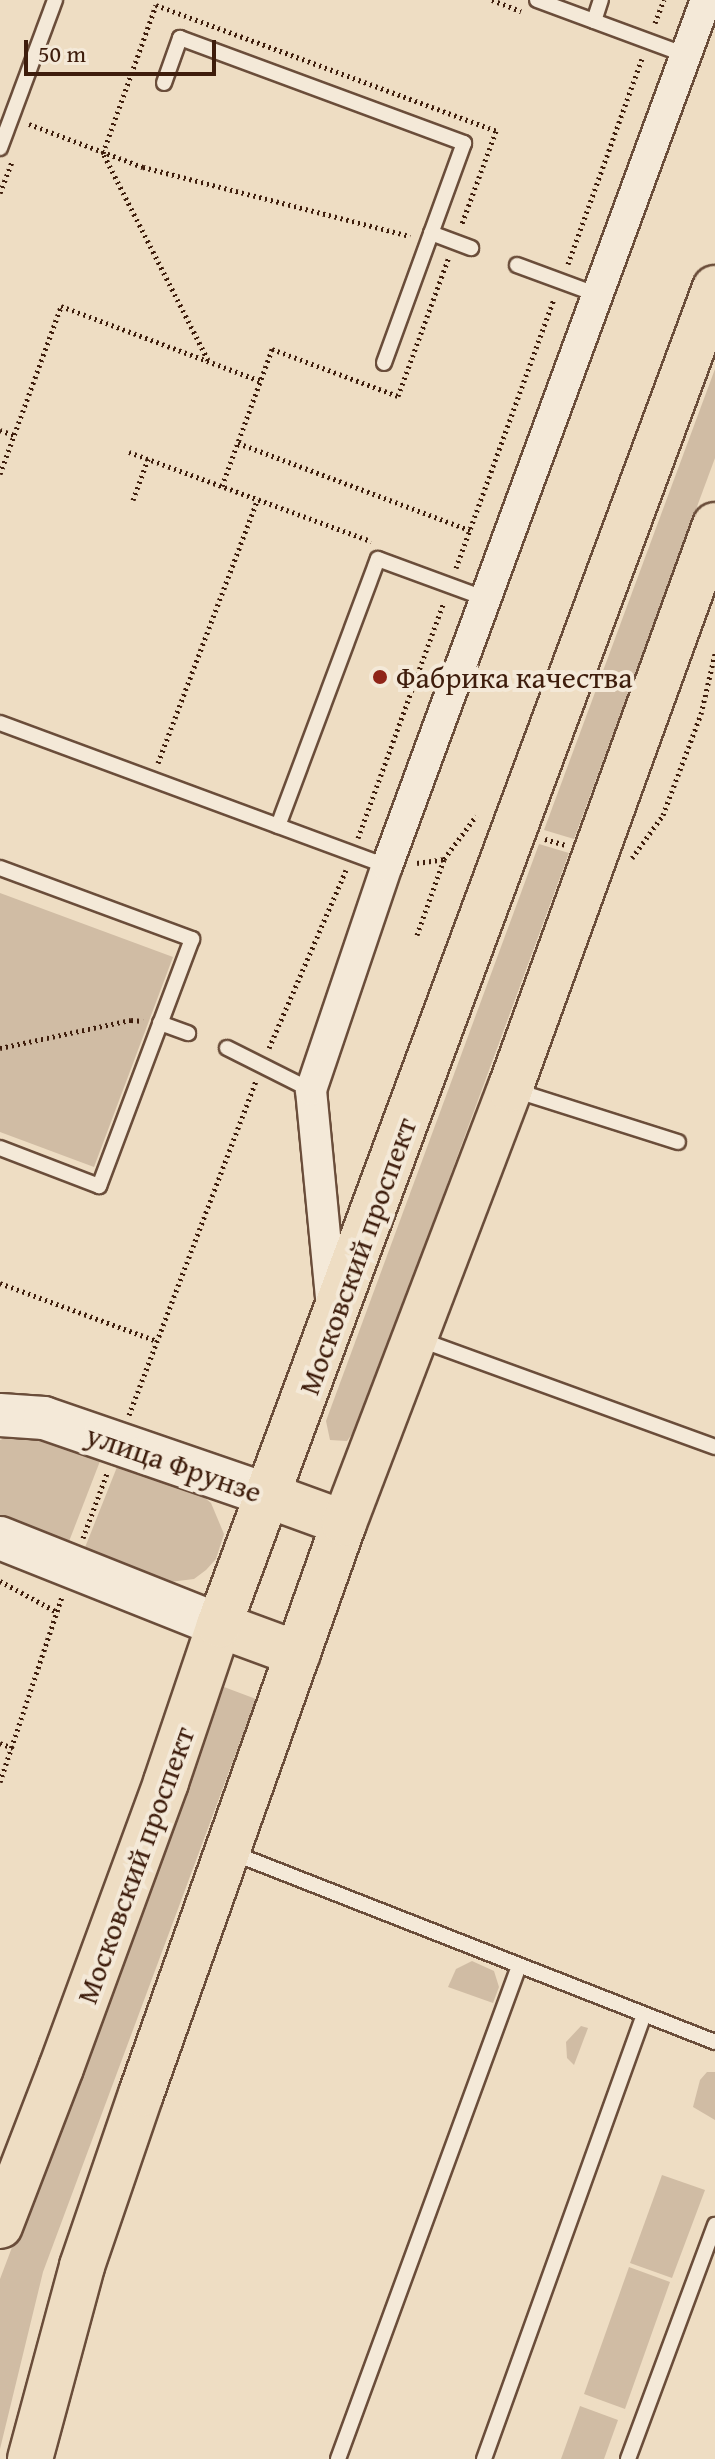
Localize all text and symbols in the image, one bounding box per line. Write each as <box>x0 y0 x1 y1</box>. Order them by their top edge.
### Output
scale bar <box>28 24 220 74</box>
text: 50 m <box>38 36 86 71</box>
place label: Фабрика качества <box>396 659 633 695</box>
marker: Фабрика качества <box>371 668 389 686</box>
street label: Московский проспект <box>290 1113 424 1399</box>
street label: улица Фрунзе <box>82 1416 266 1510</box>
street label: Московский проспект <box>68 1722 202 2008</box>

